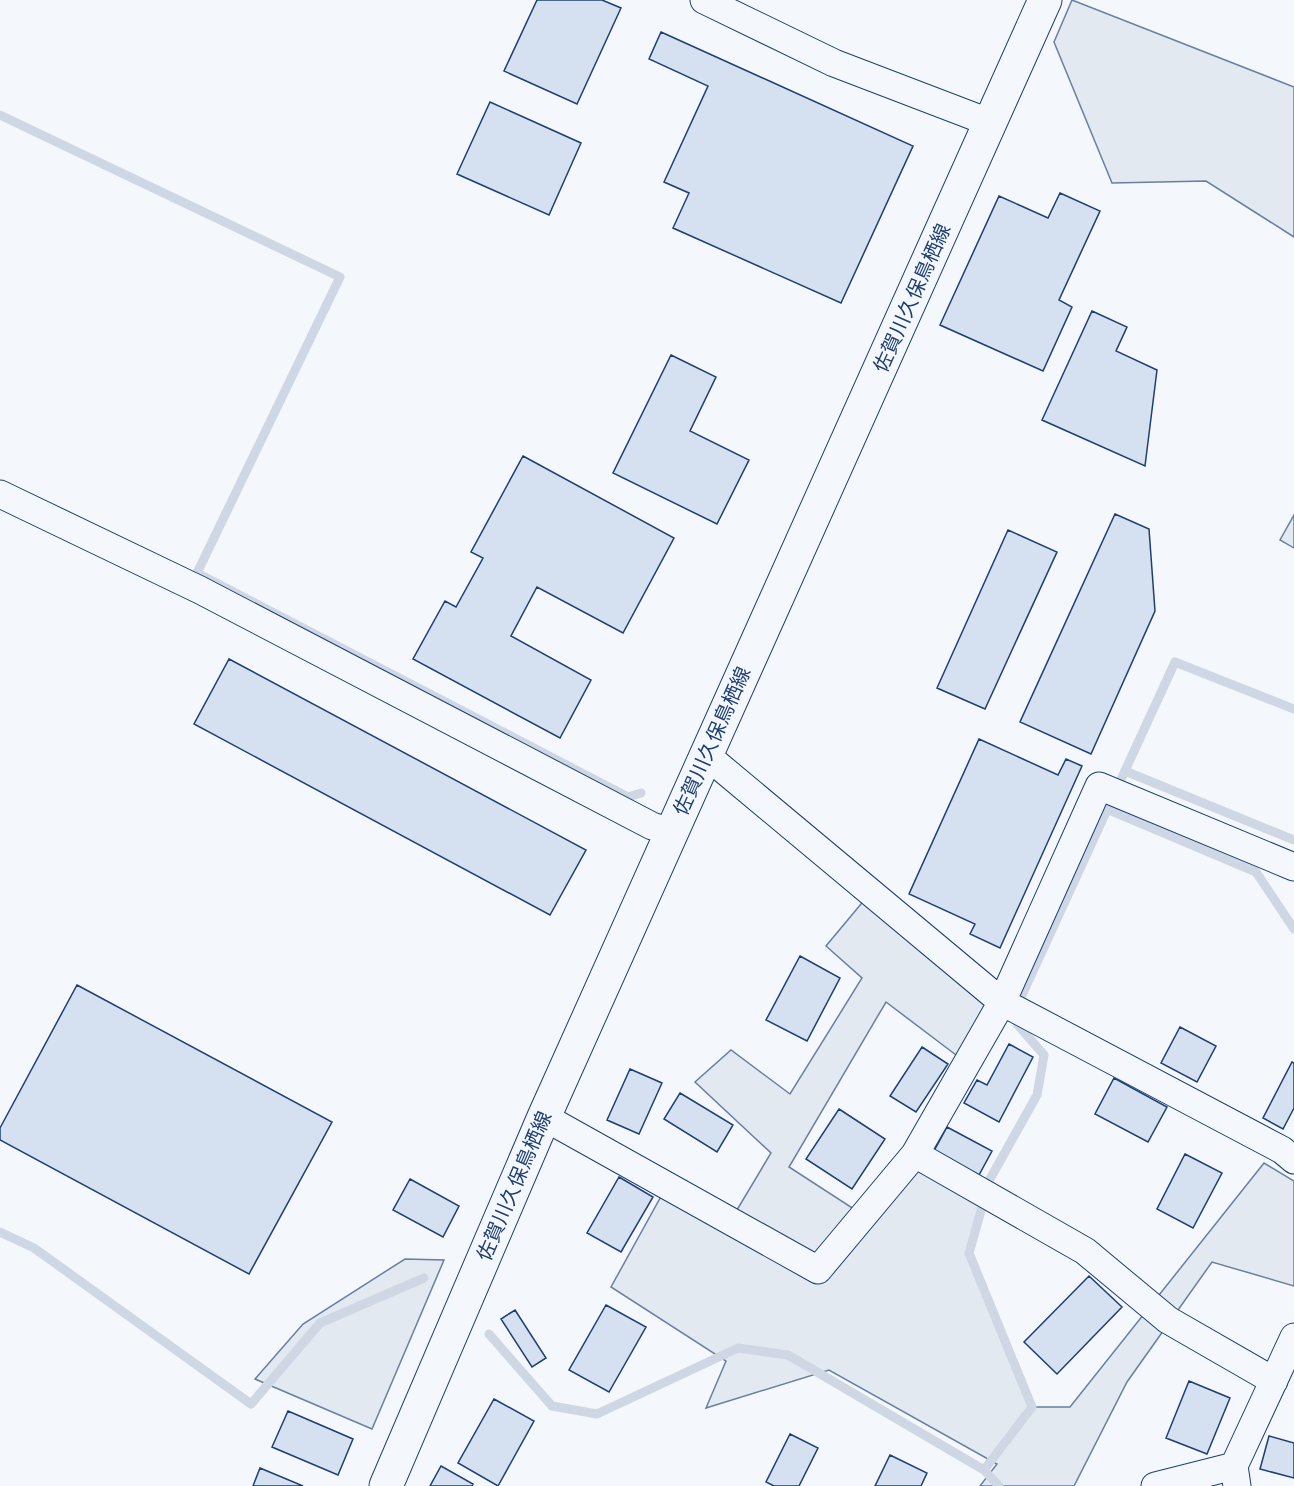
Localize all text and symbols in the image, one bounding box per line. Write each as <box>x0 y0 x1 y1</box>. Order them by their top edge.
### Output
street label: 佐賀川久保鳥栖線 <box>869 220 956 376</box>
street label: 佐賀川久保鳥栖線 <box>669 663 756 819</box>
street label: 佐賀川久保鳥栖線 <box>473 1108 557 1265</box>

